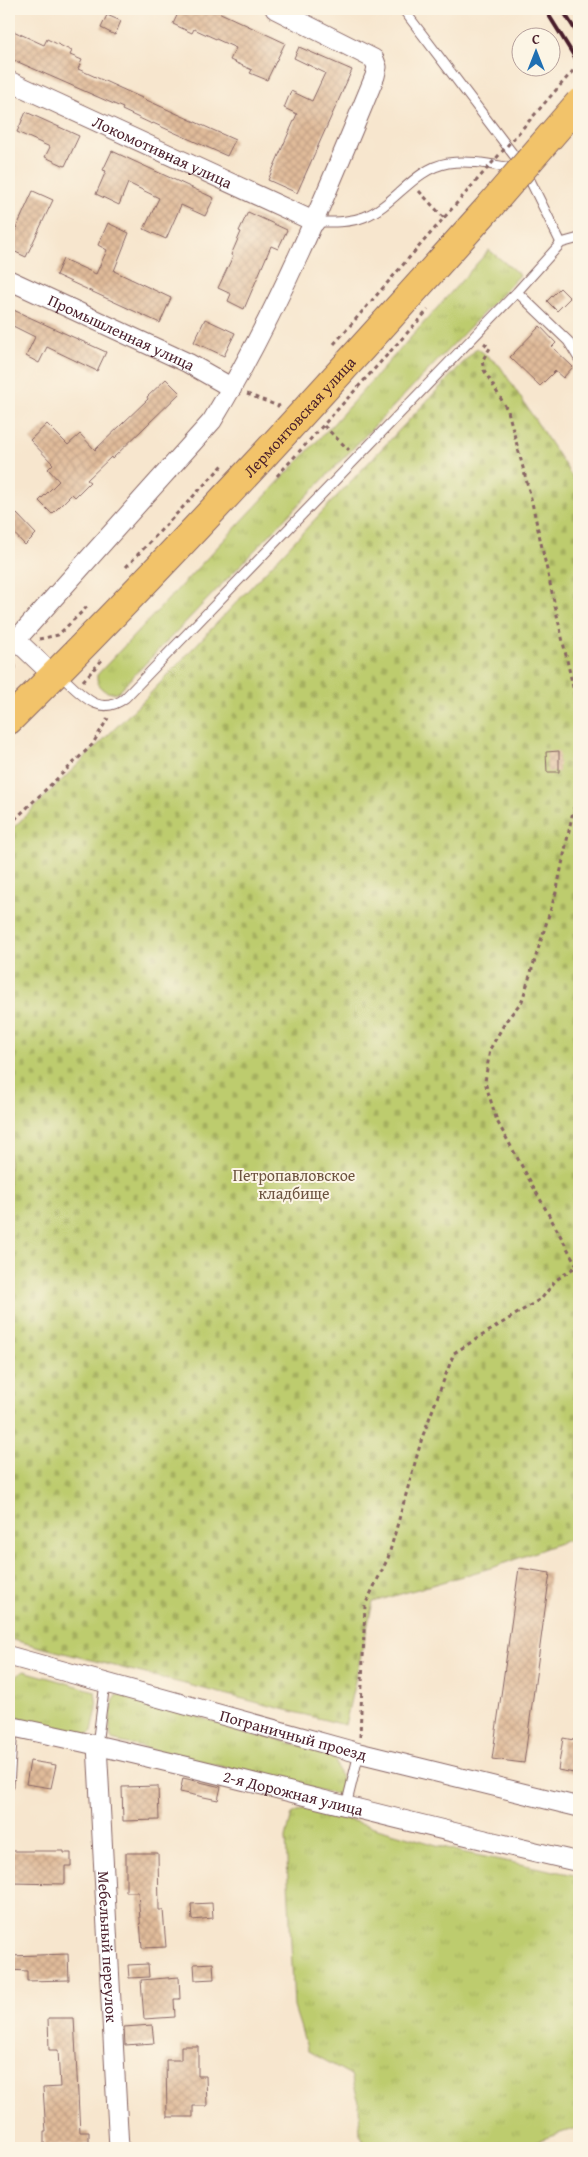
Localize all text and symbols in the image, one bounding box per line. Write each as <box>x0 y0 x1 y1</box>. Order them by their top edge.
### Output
north arrow <box>510 28 560 78</box>
text: С <box>532 29 540 49</box>
street label: Локомотивная улица <box>89 109 237 194</box>
street label: Промышленная улица <box>44 288 200 377</box>
street label: Лермонтовская улица <box>237 350 361 482</box>
park label: Петропавловское кладбище <box>233 1163 355 1205</box>
street label: Пограничный проезд <box>217 1703 369 1767</box>
street label: 2-я Дорожная улица <box>221 1764 366 1822</box>
street label: Мебельный переулок <box>92 1870 124 2024</box>

